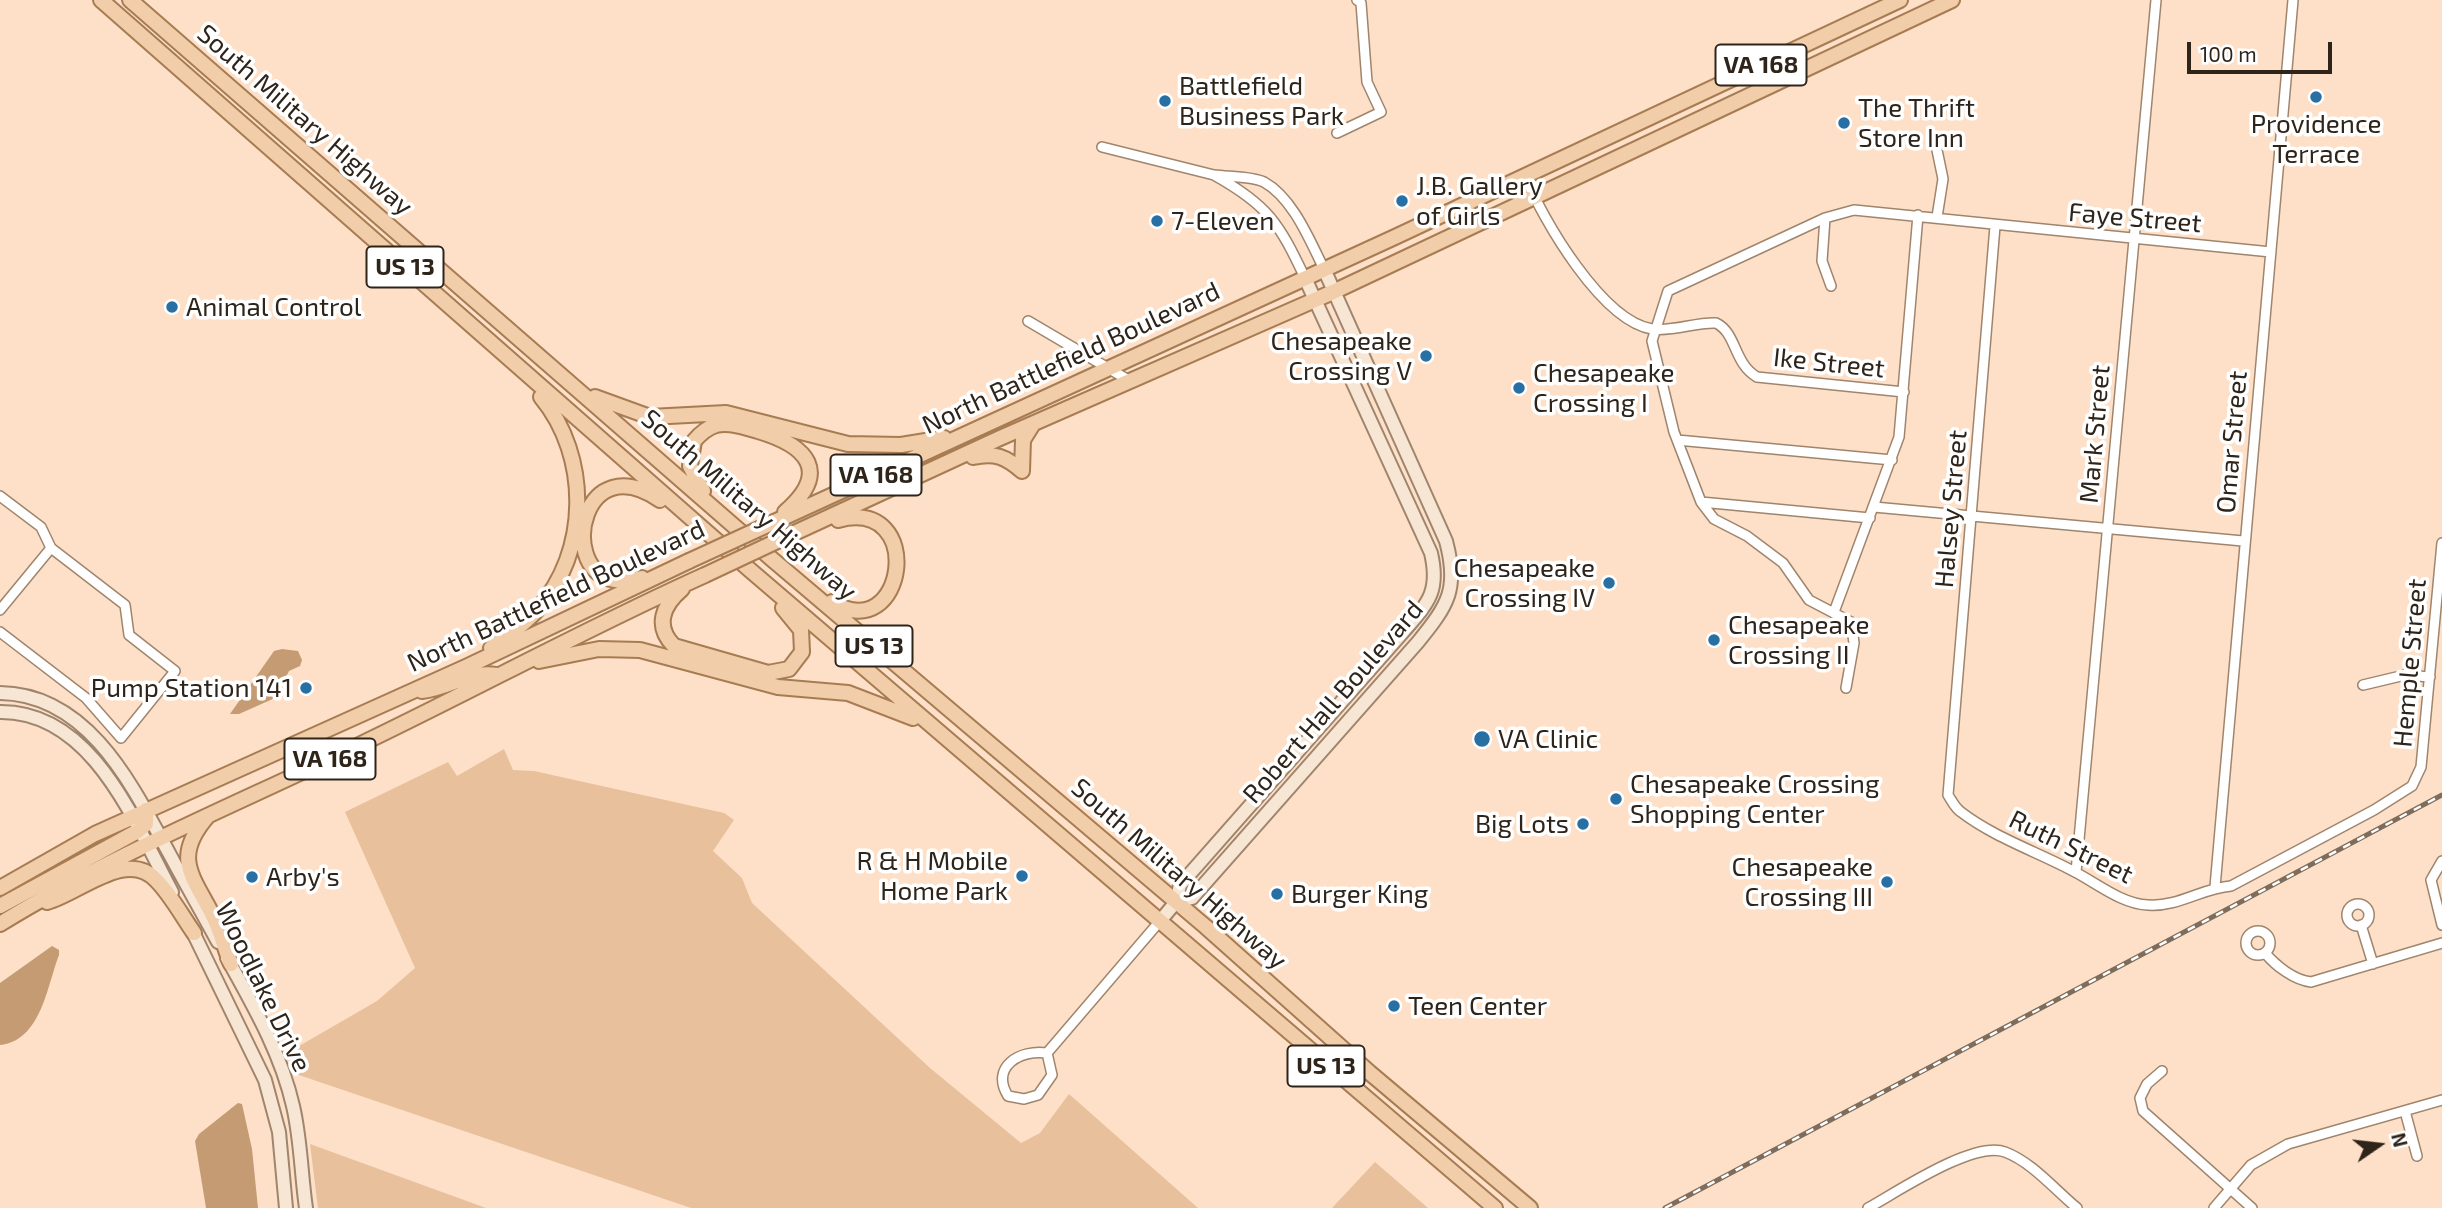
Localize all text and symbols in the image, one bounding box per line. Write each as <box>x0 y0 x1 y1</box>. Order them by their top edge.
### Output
street label: South Military Highway <box>191 18 419 222</box>
scale bar <box>2190 28 2335 72</box>
text: 100 m <box>2200 41 2257 66</box>
road number: VA 168 <box>1716 44 1806 86</box>
place label: Battlefield Business Park <box>1179 70 1344 132</box>
marker: Providence Terrace <box>2308 89 2324 105</box>
place label: The Thrift Store Inn <box>1858 92 1975 154</box>
marker: Battlefield Business Park <box>1157 93 1173 109</box>
place label: Providence Terrace <box>2251 108 2381 170</box>
marker: The Thrift Store Inn <box>1836 115 1852 131</box>
place label: J.B. Gallery of Girls <box>1416 170 1543 232</box>
marker: J.B. Gallery of Girls <box>1394 193 1410 209</box>
street label: Faye Street <box>2067 197 2203 239</box>
place label: 7-Eleven <box>1171 205 1274 237</box>
marker: 7-Eleven <box>1149 213 1165 229</box>
road number: US 13 <box>366 246 444 288</box>
street label: North Battlefield Boulevard <box>917 275 1225 441</box>
place label: Animal Control <box>186 291 361 323</box>
marker: Animal Control <box>164 299 180 315</box>
place label: Chesapeake Crossing V <box>1271 325 1412 386</box>
street label: Ike Street <box>1772 342 1886 384</box>
marker: Chesapeake Crossing V <box>1418 348 1434 364</box>
place label: Chesapeake Crossing I <box>1533 357 1674 418</box>
street label: Mark Street <box>2073 364 2117 504</box>
street label: Omar Street <box>2210 369 2254 515</box>
marker: Chesapeake Crossing I <box>1511 380 1527 396</box>
street label: South Military Highway <box>635 403 863 607</box>
street label: Halsey Street <box>1929 429 1973 589</box>
road number: VA 168 <box>830 454 922 496</box>
street label: North Battlefield Boulevard <box>402 513 710 679</box>
place label: Chesapeake Crossing IV <box>1454 552 1595 614</box>
marker: Chesapeake Crossing IV <box>1601 575 1617 591</box>
street label: Hemple Street <box>2387 578 2433 748</box>
street label: Robert Hall Boulevard <box>1236 594 1430 810</box>
place label: Chesapeake Crossing II <box>1728 609 1869 670</box>
road number: US 13 <box>836 626 912 666</box>
marker: Chesapeake Crossing II <box>1706 632 1722 648</box>
place label: Pump Station 141 <box>91 672 292 704</box>
marker: Pump Station 141 <box>298 680 314 696</box>
place label: VA Clinic <box>1498 723 1598 755</box>
marker: VA Clinic <box>1472 729 1492 749</box>
road number: VA 168 <box>284 738 376 780</box>
place label: Chesapeake Crossing Shopping Center <box>1630 768 1879 830</box>
street label: South Military Highway <box>1065 772 1293 976</box>
marker: Chesapeake Crossing Shopping Center <box>1608 791 1624 807</box>
street label: Ruth Street <box>2004 804 2138 890</box>
place label: Big Lots <box>1475 808 1569 840</box>
marker: Big Lots <box>1575 816 1591 832</box>
place label: R & H Mobile Home Park <box>857 845 1008 906</box>
place label: Chesapeake Crossing III <box>1732 851 1873 912</box>
place label: Arby's <box>266 861 340 893</box>
marker: R & H Mobile Home Park <box>1014 868 1030 884</box>
marker: Arby's <box>244 869 260 885</box>
marker: Chesapeake Crossing III <box>1879 874 1895 890</box>
place label: Burger King <box>1291 878 1428 910</box>
marker: Burger King <box>1269 886 1285 902</box>
street label: Woodlake Drive <box>208 897 318 1077</box>
place label: Teen Center <box>1408 990 1547 1022</box>
marker: Teen Center <box>1386 998 1402 1014</box>
road number: US 13 <box>1288 1046 1364 1086</box>
north arrow <box>2344 1110 2414 1180</box>
text: N <box>2387 1130 2413 1149</box>

